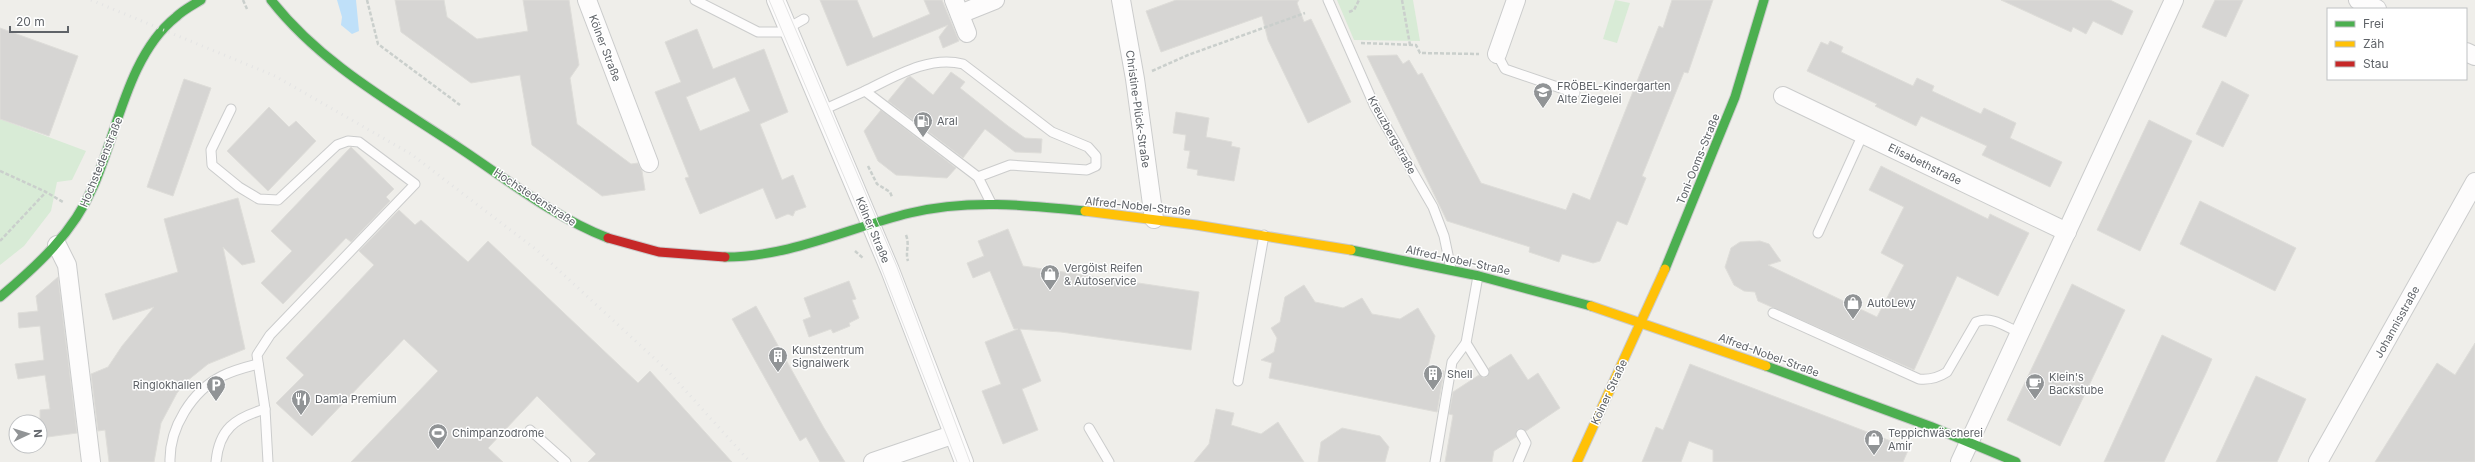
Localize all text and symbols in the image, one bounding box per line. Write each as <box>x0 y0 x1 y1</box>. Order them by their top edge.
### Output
scale bar <box>10 8 68 34</box>
legend <box>2327 8 2467 80</box>
street label: Kölner Straße <box>586 13 624 83</box>
text: 20 m <box>16 14 45 29</box>
text: Frei <box>2363 16 2384 31</box>
text: Zäh <box>2363 36 2384 51</box>
street label: Christine-Plück-Straße <box>1123 49 1153 169</box>
text: Stau <box>2363 56 2389 71</box>
place label: FRÖBEL-Kindergarten Alte Ziegelei <box>1557 79 1671 106</box>
school or university icon: FRÖBEL-Kindergarten Alte Ziegelei <box>1532 81 1554 109</box>
street label: Kreuzbergstraße <box>1365 94 1419 176</box>
fuel station icon: Aral <box>912 110 934 138</box>
street label: Toni-Ooms-Straße <box>1673 112 1723 206</box>
place label: Aral <box>937 114 958 128</box>
street label: Hochstedenstraße <box>77 115 125 209</box>
street label: Elisabethstraße <box>1886 140 1964 188</box>
street label: Hochstedenstraße <box>491 165 579 229</box>
street label: Alfred-Nobel-Straße <box>1084 193 1192 219</box>
street label: Kölner Straße <box>853 195 893 265</box>
street label: Alfred-Nobel-Straße <box>1404 242 1512 278</box>
place label: Vergölst Reifen & Autoservice <box>1064 261 1143 288</box>
shop icon: Vergölst Reifen & Autoservice <box>1039 263 1061 291</box>
street label: Johannisstraße <box>2371 284 2423 360</box>
shop icon: AutoLevy <box>1842 292 1864 320</box>
place label: AutoLevy <box>1867 296 1916 310</box>
street label: Alfred-Nobel-Straße <box>1717 330 1821 380</box>
place label: Kunstzentrum Signalwerk <box>792 343 864 370</box>
building icon: Kunstzentrum Signalwerk <box>767 345 789 373</box>
street label: Kölner Straße <box>1588 357 1630 427</box>
building icon: Shell <box>1422 363 1444 391</box>
place label: Shell <box>1447 367 1472 381</box>
place label: Klein's Backstube <box>2049 370 2104 397</box>
cafe icon: Klein's Backstube <box>2024 372 2046 400</box>
parking icon: Ringlokhallen <box>205 374 227 402</box>
place label: Ringlokhallen <box>133 378 202 392</box>
restaurant icon: Damla Premium <box>290 388 312 416</box>
place label: Damla Premium <box>315 392 397 406</box>
north arrow <box>8 414 48 454</box>
sports icon: Chimpanzodrome <box>427 422 449 450</box>
place label: Chimpanzodrome <box>452 426 544 440</box>
place label: Teppichwäscherei Amir <box>1888 426 1983 453</box>
shop icon: Teppichwäscherei Amir <box>1863 428 1885 456</box>
text: N <box>31 429 45 438</box>

